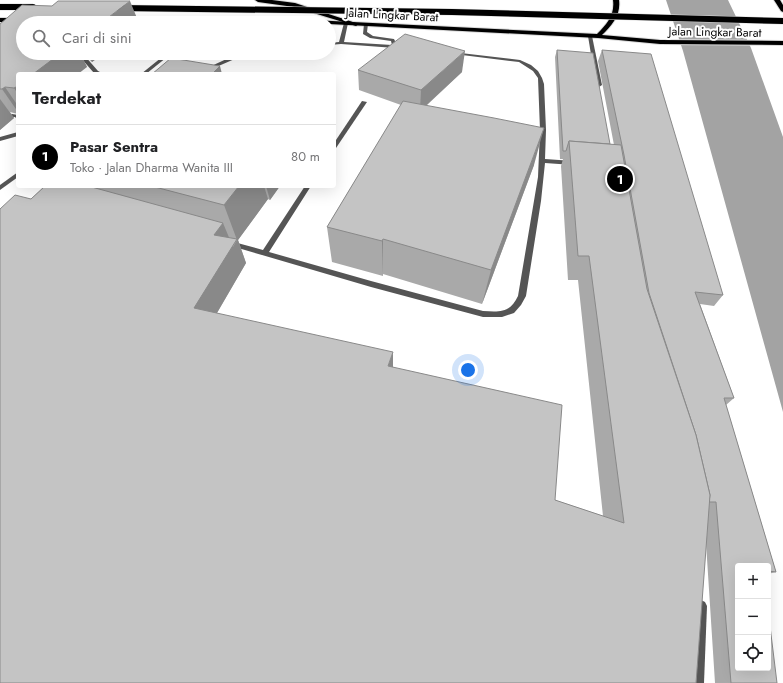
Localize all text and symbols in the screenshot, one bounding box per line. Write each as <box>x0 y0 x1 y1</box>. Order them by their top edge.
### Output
street label: Jalan Lingkar Barat <box>343 3 439 26</box>
search box <box>16 16 336 60</box>
street label: Jalan Lingkar Barat <box>666 22 762 42</box>
icon: search <box>30 27 52 49</box>
text: Cari di sini <box>62 27 132 49</box>
text: Terdekat <box>32 86 101 110</box>
text: Pasar Sentra <box>70 136 158 158</box>
text: 1 <box>42 147 48 166</box>
text: 80 m <box>291 147 320 166</box>
text: Toko · Jalan Dharma Wanita III <box>70 158 233 177</box>
pin: 1 <box>607 164 633 194</box>
your location <box>458 360 478 380</box>
map controls <box>735 563 771 671</box>
button: + <box>735 563 771 599</box>
button: − <box>735 599 771 635</box>
button: locate <box>735 635 771 671</box>

